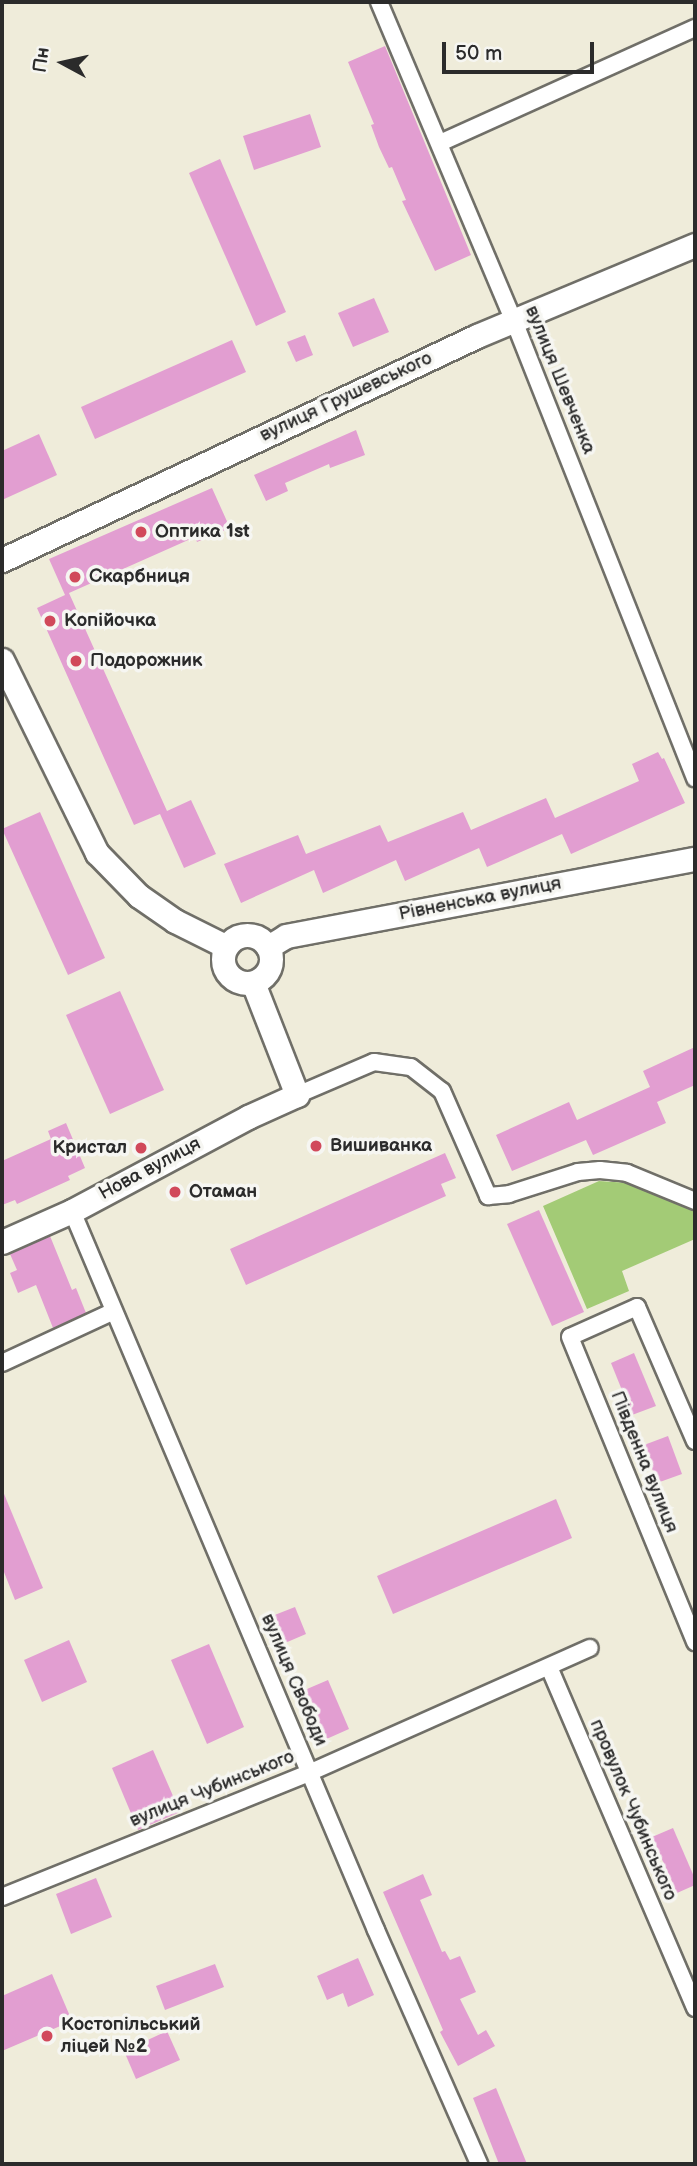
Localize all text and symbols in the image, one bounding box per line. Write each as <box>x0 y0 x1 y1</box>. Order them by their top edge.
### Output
north arrow <box>28 28 98 98</box>
scale bar <box>445 28 597 72</box>
text: 50 m <box>455 41 502 66</box>
text: Пн <box>29 46 55 74</box>
street label: вулиця Шевченка <box>520 302 600 458</box>
street label: вулиця Грушевського <box>256 347 436 447</box>
place label: Оптика 1st <box>155 521 250 543</box>
marker: Оптика 1st <box>133 524 149 540</box>
place label: Скарбниця <box>89 566 190 588</box>
marker: Скарбниця <box>67 569 83 585</box>
place label: Копійочка <box>64 610 156 632</box>
marker: Копійочка <box>42 613 58 629</box>
place label: Подорожник <box>90 650 202 672</box>
marker: Подорожник <box>68 653 84 669</box>
street label: Рівненська вулиця <box>397 872 563 926</box>
street label: Нова вулиця <box>95 1133 205 1205</box>
place label: Вишиванка <box>330 1135 432 1157</box>
place label: Кристал <box>52 1137 127 1159</box>
marker: Вишиванка <box>308 1138 324 1154</box>
marker: Кристал <box>133 1140 149 1156</box>
place label: Отаман <box>189 1181 257 1203</box>
marker: Отаман <box>167 1184 183 1200</box>
street label: Південна вулиця <box>605 1388 683 1536</box>
street label: вулиця Свободи <box>256 1610 332 1750</box>
street label: провулок Чубинського <box>584 1716 682 1904</box>
street label: вулиця Чубинського <box>126 1746 298 1832</box>
place label: Костопільський ліцей №2 <box>61 2014 200 2058</box>
marker: Костопільський ліцей №2 <box>39 2028 55 2044</box>

